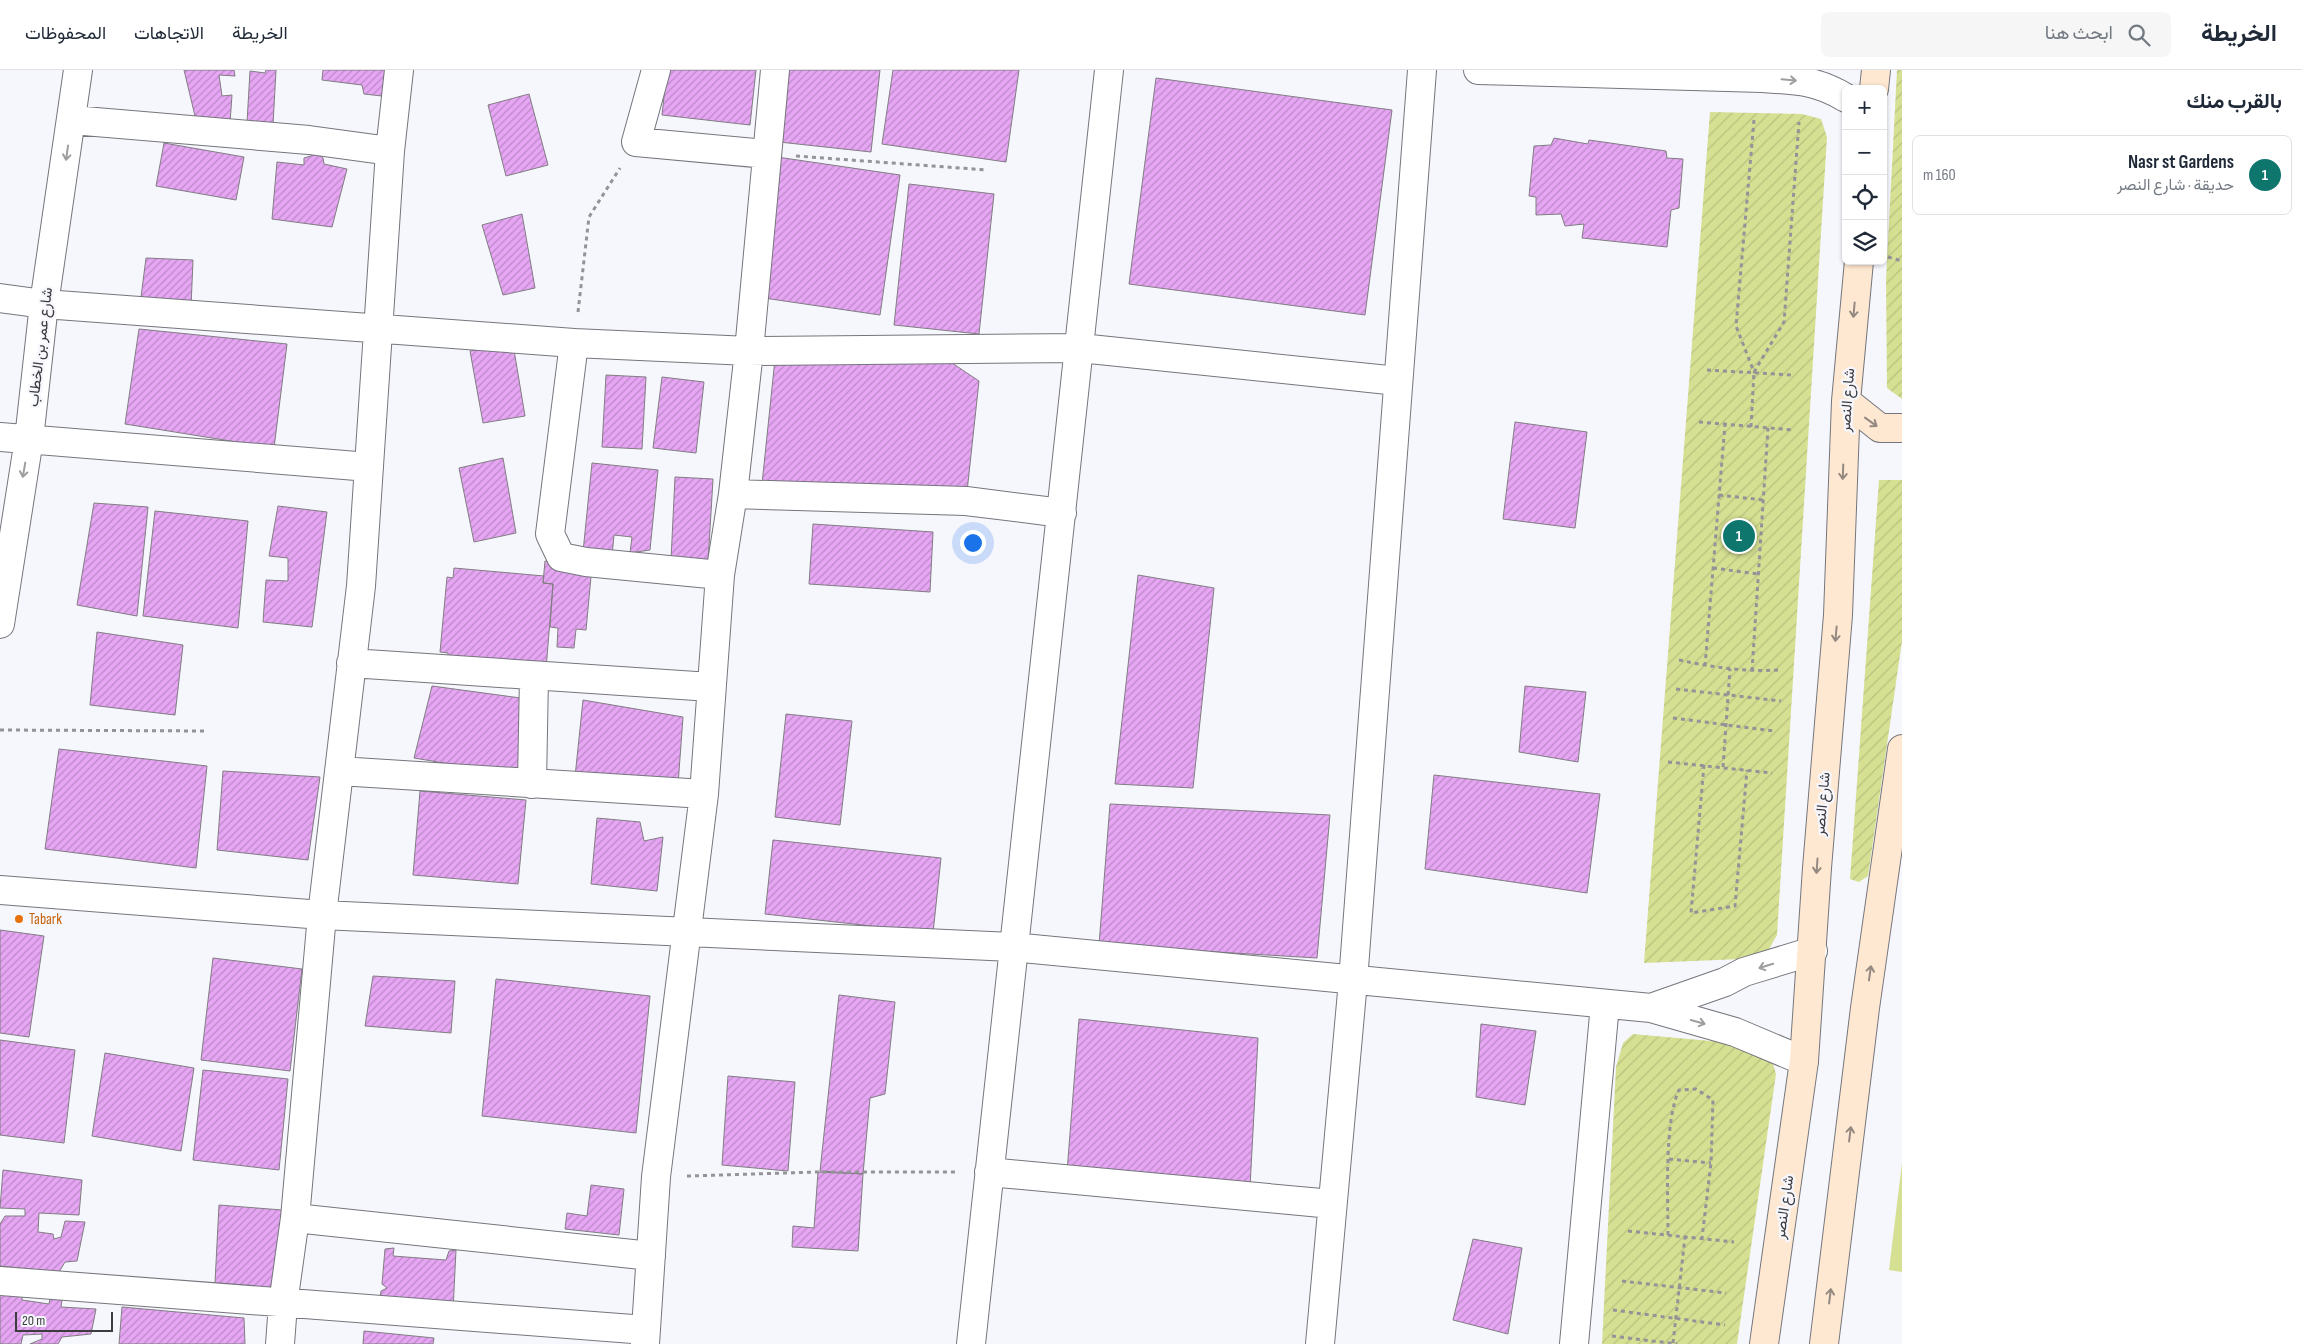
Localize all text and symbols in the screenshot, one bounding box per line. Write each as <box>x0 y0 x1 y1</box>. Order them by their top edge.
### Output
search box <box>1821 12 2171 57</box>
text: الخريطة <box>2201 19 2277 48</box>
icon: search <box>2125 21 2153 49</box>
text: ابحث هنا <box>2045 22 2113 45</box>
text: المحفوظات <box>25 23 106 44</box>
text: الاتجاهات <box>134 23 204 44</box>
text: الخريطة <box>232 23 288 44</box>
one-way arrow <box>1781 75 1797 85</box>
map controls <box>1842 85 1887 265</box>
button: + <box>1842 85 1887 130</box>
text: بالقرب منك <box>2187 89 2282 114</box>
button: − <box>1842 130 1887 175</box>
one-way arrow <box>62 145 72 161</box>
text: Nasr st Gardens <box>2128 151 2234 174</box>
text: 160 m <box>1923 166 1956 185</box>
text: 1 <box>2262 166 2268 185</box>
button: locate <box>1842 175 1887 220</box>
text: حديقة · شارع النصر <box>2117 176 2234 195</box>
button: layers <box>1842 220 1887 265</box>
street label: شارع عمر بن الخطاب <box>24 286 58 408</box>
one-way arrow <box>1850 301 1859 317</box>
street label: شارع النصر <box>1836 367 1860 434</box>
one-way arrow <box>1864 416 1877 427</box>
one-way arrow <box>18 462 28 478</box>
one-way arrow <box>1838 464 1848 480</box>
pin: 1 <box>1723 517 1755 555</box>
your location <box>960 530 986 556</box>
one-way arrow <box>1832 626 1841 642</box>
street label: شارع النصر <box>1810 771 1836 838</box>
one-way arrow <box>1812 858 1822 874</box>
place label: Tabark <box>29 910 62 929</box>
marker: Tabark <box>13 913 25 925</box>
one-way arrow <box>1759 961 1775 971</box>
one-way arrow <box>1865 965 1875 981</box>
one-way arrow <box>1689 1017 1705 1027</box>
one-way arrow <box>1845 1127 1855 1143</box>
street label: شارع النصر <box>1770 1174 1799 1241</box>
one-way arrow <box>1825 1288 1835 1304</box>
scale bar <box>15 1309 112 1332</box>
text: 20 m <box>22 1312 45 1329</box>

